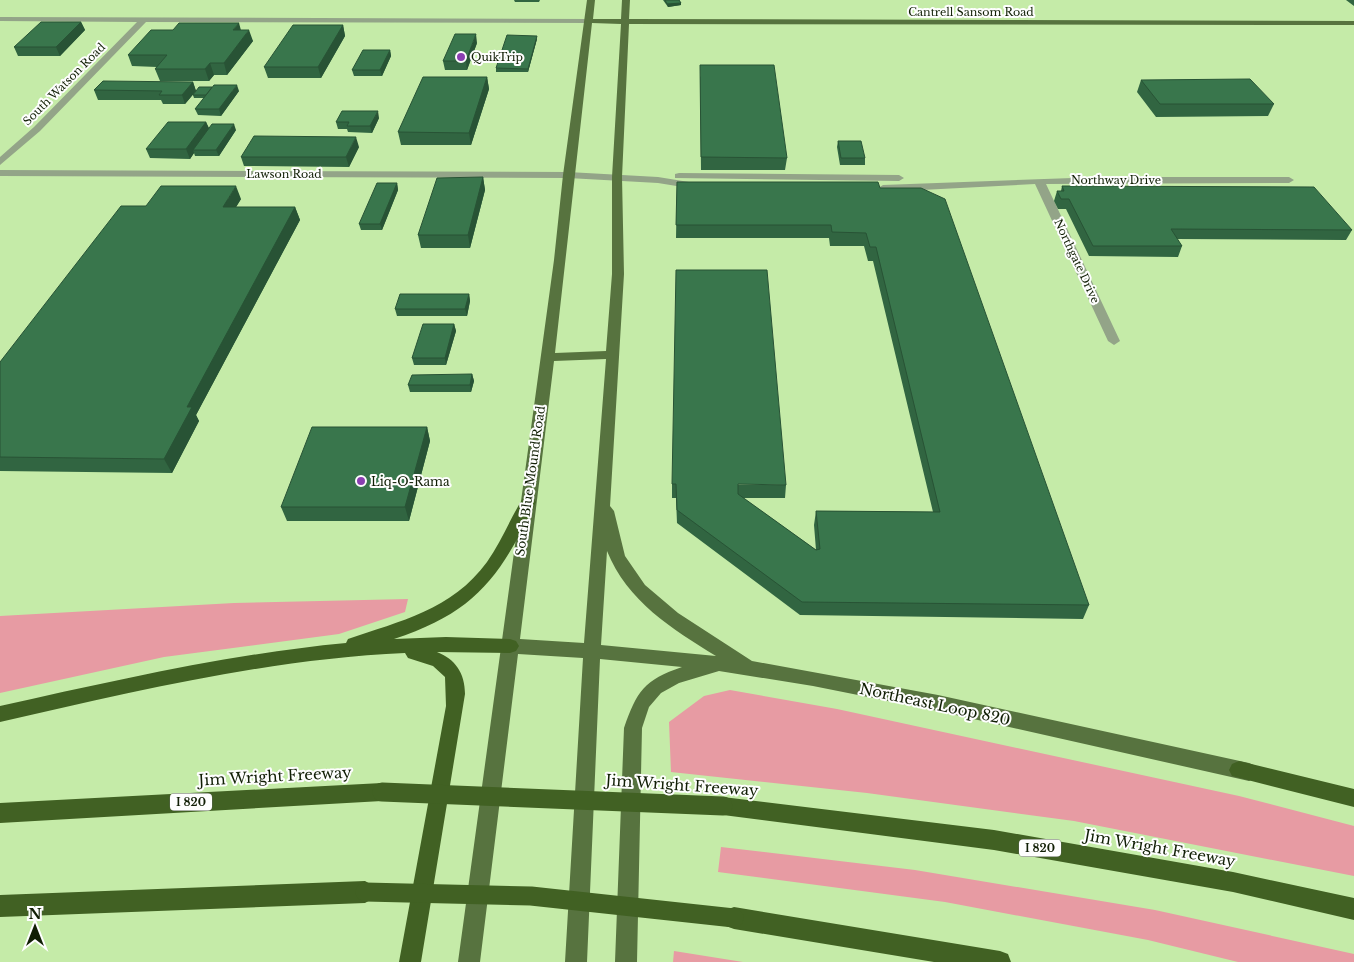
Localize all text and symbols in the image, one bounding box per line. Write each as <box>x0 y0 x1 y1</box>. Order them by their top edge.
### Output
street label: Cantrell Sansom Road <box>908 5 1034 19</box>
street label: South Watson Road <box>20 40 108 128</box>
place label: QuikTrip <box>471 50 523 64</box>
marker: QuikTrip <box>455 51 467 63</box>
street label: Lawson Road <box>246 167 322 181</box>
street label: Northway Drive <box>1071 173 1161 187</box>
street label: Northgate Drive <box>1051 217 1103 305</box>
street label: South Blue Mound Road <box>512 405 548 557</box>
place label: Liq-O-Rama <box>371 474 450 489</box>
marker: Liq-O-Rama <box>355 475 367 487</box>
street label: Northeast Loop 820 <box>858 679 1012 729</box>
street label: Jim Wright Freeway <box>196 762 352 790</box>
street label: Jim Wright Freeway <box>603 770 759 800</box>
road number: I 820 <box>170 794 212 810</box>
street label: Jim Wright Freeway <box>1081 825 1237 871</box>
road number: I 820 <box>1019 840 1061 856</box>
north arrow <box>10 902 60 952</box>
text: N <box>28 905 42 923</box>

